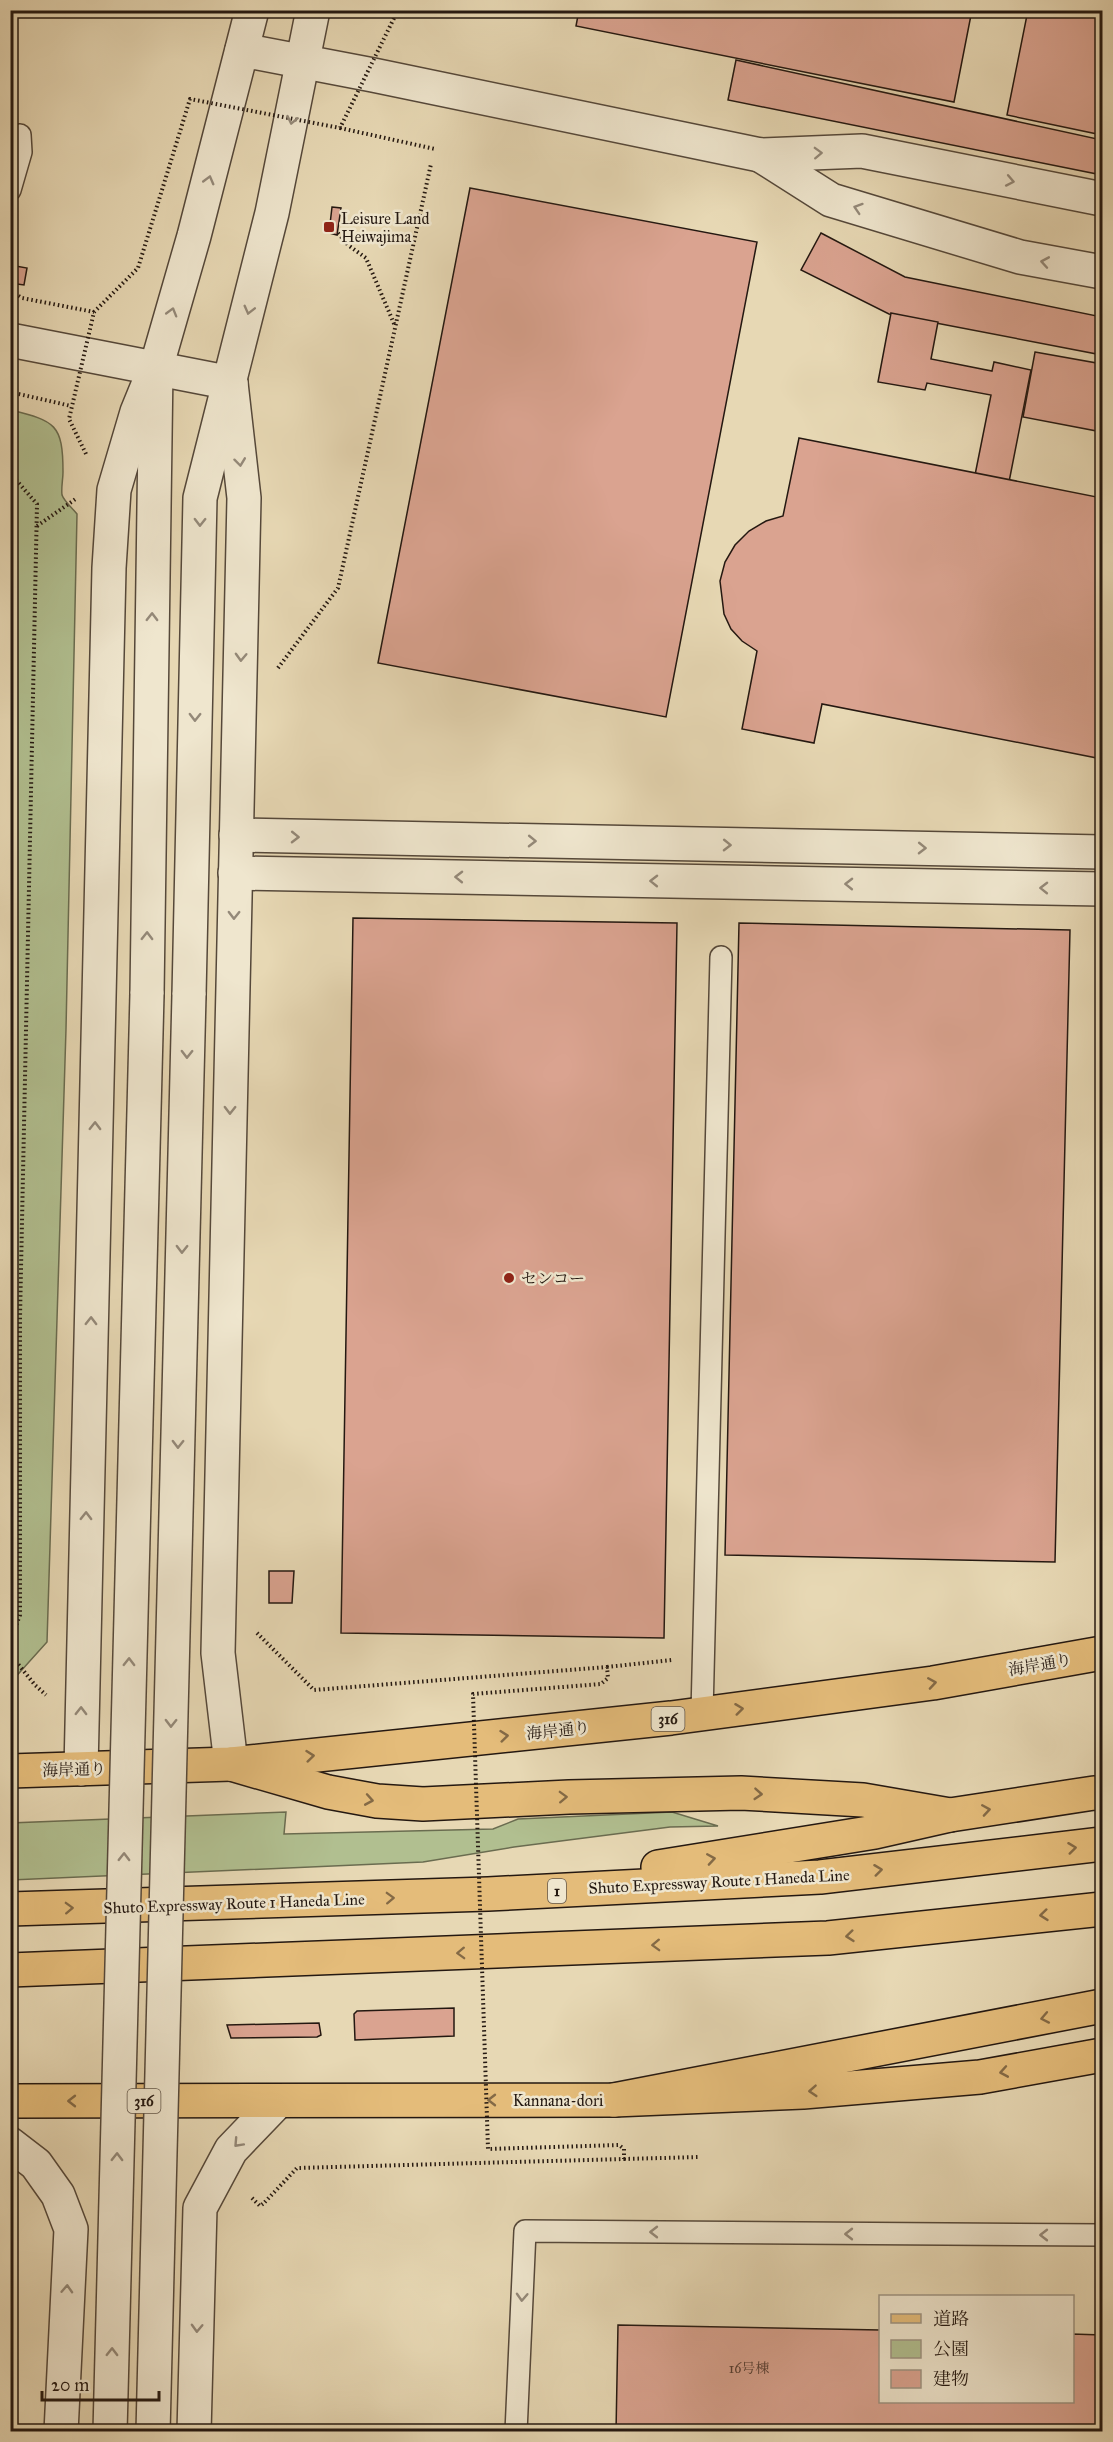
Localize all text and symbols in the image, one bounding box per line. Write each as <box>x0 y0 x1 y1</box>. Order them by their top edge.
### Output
one-way arrow <box>286 114 299 124</box>
one-way arrow <box>814 146 823 159</box>
one-way arrow <box>1005 174 1015 187</box>
one-way arrow <box>202 175 214 186</box>
one-way arrow <box>853 203 864 215</box>
place label: Leisure Land Heiwajima <box>341 209 430 246</box>
marker: Leisure Land Heiwajima <box>322 220 336 234</box>
one-way arrow <box>1040 256 1050 269</box>
one-way arrow <box>243 304 256 314</box>
one-way arrow <box>165 307 177 318</box>
one-way arrow <box>233 458 246 467</box>
one-way arrow <box>194 517 206 526</box>
one-way arrow <box>146 613 158 622</box>
one-way arrow <box>235 652 248 661</box>
one-way arrow <box>189 712 201 721</box>
one-way arrow <box>290 831 299 843</box>
one-way arrow <box>527 835 536 847</box>
one-way arrow <box>722 839 731 851</box>
one-way arrow <box>917 842 926 855</box>
one-way arrow <box>455 871 464 884</box>
one-way arrow <box>650 875 659 887</box>
one-way arrow <box>845 878 854 890</box>
one-way arrow <box>1040 881 1049 894</box>
one-way arrow <box>228 910 241 919</box>
one-way arrow <box>141 931 154 940</box>
one-way arrow <box>181 1049 193 1058</box>
one-way arrow <box>224 1105 236 1114</box>
one-way arrow <box>89 1121 102 1130</box>
one-way arrow <box>176 1244 189 1253</box>
place label: センコー <box>521 1269 585 1288</box>
marker: センコー <box>502 1271 516 1285</box>
one-way arrow <box>85 1316 97 1325</box>
one-way arrow <box>171 1439 184 1448</box>
one-way arrow <box>80 1511 92 1520</box>
street label: 海岸通り <box>1007 1650 1073 1679</box>
one-way arrow <box>123 1658 136 1667</box>
one-way arrow <box>928 1677 937 1689</box>
one-way arrow <box>735 1703 744 1716</box>
one-way arrow <box>75 1706 88 1715</box>
road number: 316 <box>652 1707 684 1731</box>
one-way arrow <box>164 1718 177 1727</box>
street label: 海岸通り <box>525 1718 591 1743</box>
one-way arrow <box>499 1730 508 1743</box>
one-way arrow <box>305 1750 314 1763</box>
street label: 海岸通り <box>42 1759 106 1780</box>
one-way arrow <box>754 1787 763 1800</box>
one-way arrow <box>559 1791 568 1804</box>
one-way arrow <box>364 1793 373 1805</box>
one-way arrow <box>981 1804 991 1816</box>
one-way arrow <box>1067 1842 1076 1854</box>
one-way arrow <box>118 1853 131 1862</box>
one-way arrow <box>707 1853 716 1865</box>
street label: Shuto Expressway Route 1 Haneda Line <box>588 1865 850 1898</box>
one-way arrow <box>873 1865 882 1877</box>
road number: 1 <box>548 1879 566 1903</box>
street label: Shuto Expressway Route 1 Haneda Line <box>103 1889 365 1918</box>
one-way arrow <box>385 1891 394 1904</box>
one-way arrow <box>64 1901 73 1914</box>
one-way arrow <box>1040 1908 1049 1921</box>
one-way arrow <box>846 1929 855 1941</box>
one-way arrow <box>651 1939 660 1952</box>
one-way arrow <box>456 1947 465 1959</box>
one-way arrow <box>1041 2011 1051 2024</box>
one-way arrow <box>999 2065 1009 2078</box>
one-way arrow <box>808 2084 817 2097</box>
road number: 316 <box>128 2089 160 2113</box>
street label: Kannana-dori <box>513 2091 604 2110</box>
one-way arrow <box>487 2094 496 2106</box>
one-way arrow <box>68 2095 77 2107</box>
one-way arrow <box>234 2136 245 2147</box>
one-way arrow <box>110 2153 123 2162</box>
one-way arrow <box>650 2226 659 2238</box>
one-way arrow <box>845 2228 854 2240</box>
one-way arrow <box>1040 2229 1049 2241</box>
one-way arrow <box>61 2285 74 2294</box>
one-way arrow <box>516 2293 528 2302</box>
legend <box>879 2295 1074 2403</box>
text: 道路 <box>933 2308 969 2330</box>
one-way arrow <box>190 2323 203 2332</box>
text: 公園 <box>933 2338 969 2360</box>
one-way arrow <box>105 2348 118 2357</box>
house number: 16号棟 <box>729 2360 769 2377</box>
scale bar <box>42 2364 159 2402</box>
text: 建物 <box>933 2368 969 2390</box>
text: 20 m <box>51 2374 89 2396</box>

